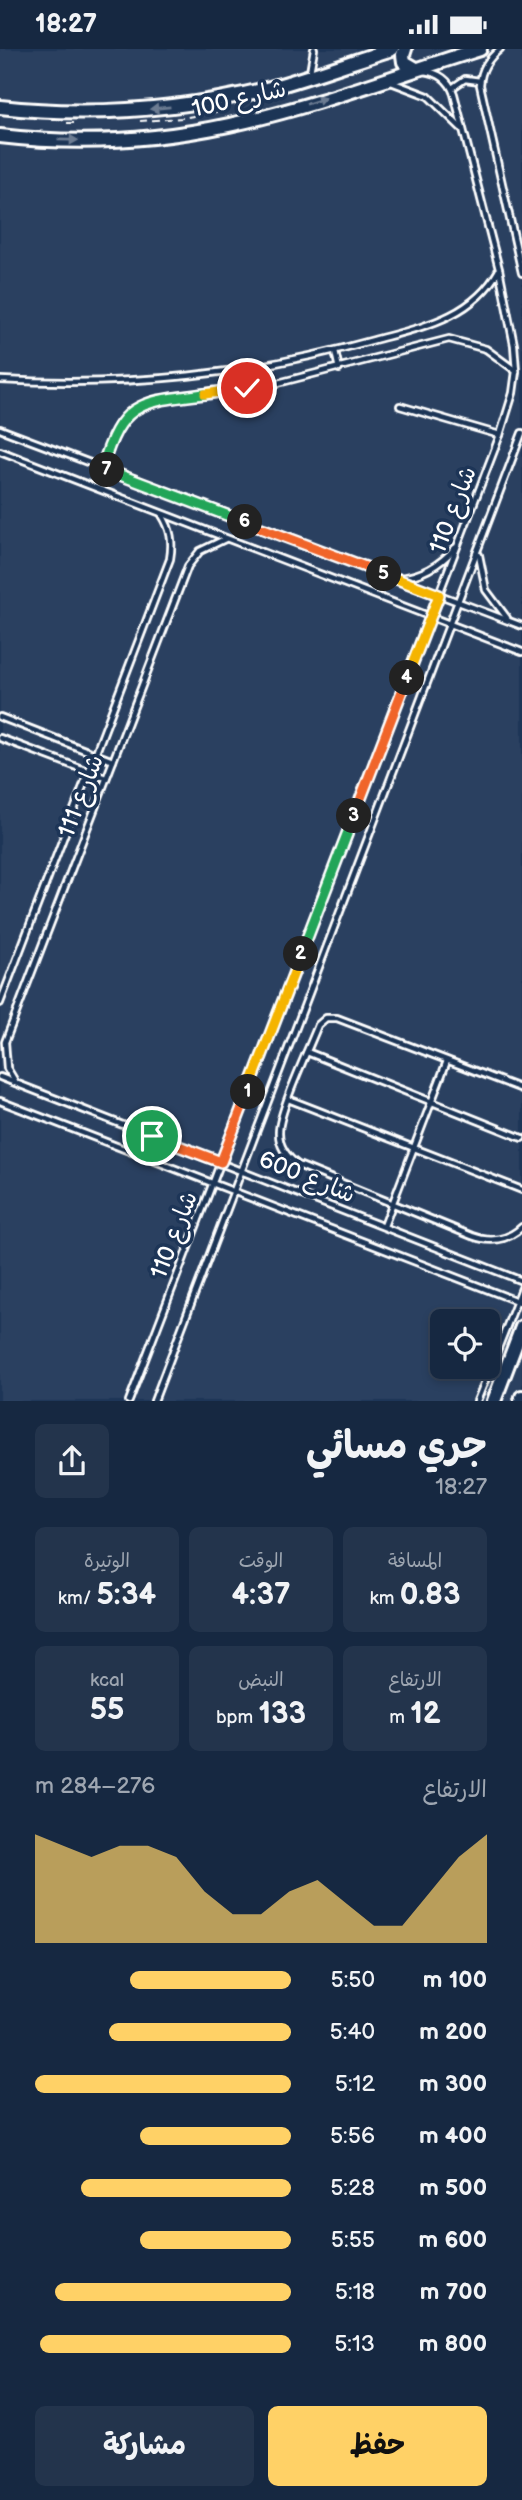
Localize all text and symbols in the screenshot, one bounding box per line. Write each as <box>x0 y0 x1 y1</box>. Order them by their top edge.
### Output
text: 18:27 <box>35 9 97 40</box>
street label: شارع 100 <box>189 74 289 126</box>
one-way arrow <box>305 96 326 106</box>
one-way arrow <box>149 103 171 114</box>
one-way arrow <box>57 135 79 146</box>
pin <box>217 358 277 418</box>
icon: check <box>228 369 266 407</box>
pin: 7 <box>90 453 124 487</box>
text: 7 <box>101 458 112 481</box>
street label: شارع 110 <box>423 462 485 558</box>
pin: 6 <box>228 505 262 539</box>
text: 6 <box>239 510 250 533</box>
pin: 5 <box>366 557 402 591</box>
text: 5 <box>378 562 389 585</box>
pin: 4 <box>390 661 424 695</box>
text: 4 <box>401 666 412 689</box>
street label: شارع 111 <box>52 751 112 842</box>
pin: 3 <box>336 799 372 833</box>
text: 3 <box>348 804 359 827</box>
pin: 2 <box>284 937 318 971</box>
text: 2 <box>295 942 306 965</box>
pin: 1 <box>230 1075 266 1109</box>
text: 1 <box>244 1080 252 1103</box>
pin <box>122 1106 182 1166</box>
icon: arrive <box>133 1117 171 1155</box>
street label: شارع 600 <box>254 1145 359 1211</box>
street label: شارع 110 <box>144 1187 206 1283</box>
map controls <box>430 1309 500 1379</box>
button: locate <box>430 1309 500 1379</box>
button: share <box>35 1424 109 1498</box>
text: جري مسائي <box>306 1424 487 1469</box>
text: 18:27 <box>435 1473 487 1501</box>
text: الوتيرة <box>84 1550 130 1573</box>
text: الوقت <box>239 1550 283 1573</box>
text: المسافة <box>388 1550 442 1573</box>
text: 5:34 <box>97 1577 156 1613</box>
text: 4:37 <box>232 1577 290 1613</box>
text: 0.83 <box>400 1577 461 1613</box>
text: /km <box>58 1587 97 1610</box>
text: km <box>369 1587 400 1610</box>
text: kcal <box>90 1669 124 1692</box>
text: النبض <box>238 1669 284 1692</box>
text: الارتفاع <box>388 1669 442 1692</box>
text: 55 <box>90 1692 124 1728</box>
text: 133 <box>258 1696 306 1732</box>
text: 12 <box>410 1696 441 1732</box>
text: bpm <box>216 1706 258 1729</box>
text: m <box>389 1706 410 1729</box>
text: 276–284 m <box>35 1772 155 1800</box>
text: الارتفاع <box>423 1776 487 1804</box>
text: 5:50 <box>330 1966 375 1994</box>
text: 100 m <box>423 1966 487 1994</box>
text: 5:40 <box>330 2018 375 2046</box>
text: 200 m <box>419 2018 487 2046</box>
text: 5:12 <box>335 2070 375 2098</box>
text: 300 m <box>419 2070 487 2098</box>
text: 5:56 <box>330 2122 375 2150</box>
text: 400 m <box>419 2122 487 2150</box>
text: 5:28 <box>330 2174 375 2202</box>
text: 500 m <box>419 2174 487 2202</box>
text: 5:55 <box>331 2226 375 2254</box>
text: 600 m <box>419 2226 487 2254</box>
text: 5:18 <box>335 2278 375 2306</box>
text: 700 m <box>420 2278 487 2306</box>
text: 5:13 <box>334 2330 375 2358</box>
text: 800 m <box>419 2330 487 2358</box>
button: مشاركة <box>35 2406 254 2486</box>
button: حفظ <box>268 2406 487 2486</box>

